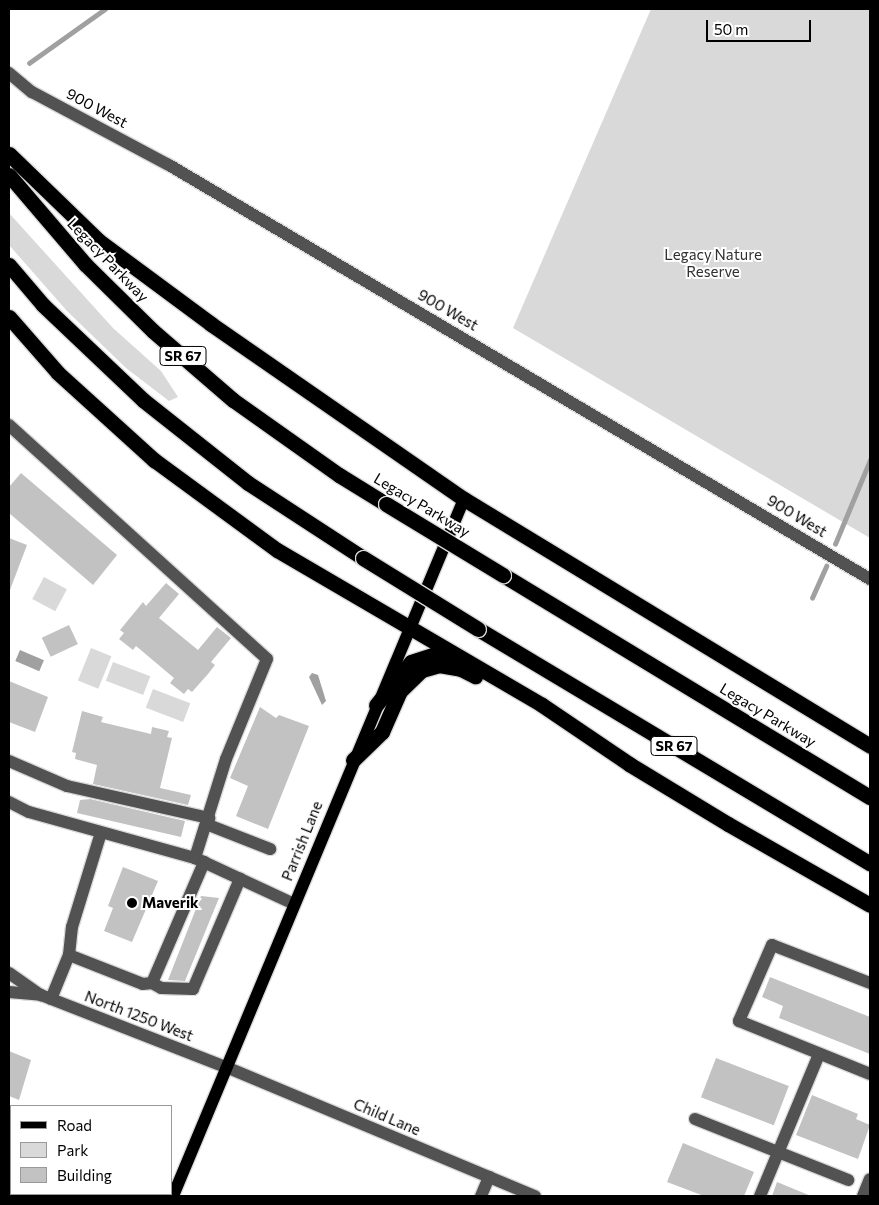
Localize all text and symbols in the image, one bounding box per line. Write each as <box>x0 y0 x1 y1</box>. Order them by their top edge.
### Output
scale bar <box>709 10 814 42</box>
text: 50 m <box>714 20 748 38</box>
street label: 900 West <box>63 84 131 132</box>
street label: Legacy Parkway <box>64 215 152 305</box>
park label: Legacy Nature Reserve <box>664 245 762 280</box>
street label: 900 West <box>415 286 481 334</box>
road number: SR 67 <box>159 344 207 368</box>
street label: Legacy Parkway <box>371 469 473 541</box>
street label: 900 West <box>764 491 830 541</box>
street label: Legacy Parkway <box>717 679 819 751</box>
road number: SR 67 <box>650 734 698 758</box>
street label: Parrish Lane <box>278 799 326 883</box>
place label: Maverik <box>142 894 199 912</box>
marker: Maverik <box>126 897 138 909</box>
street label: North 1250 West <box>82 987 196 1045</box>
street label: Child Lane <box>351 1095 423 1139</box>
legend <box>10 1105 172 1195</box>
text: Road <box>57 1116 92 1134</box>
text: Park <box>57 1141 88 1159</box>
text: Building <box>57 1166 112 1184</box>

